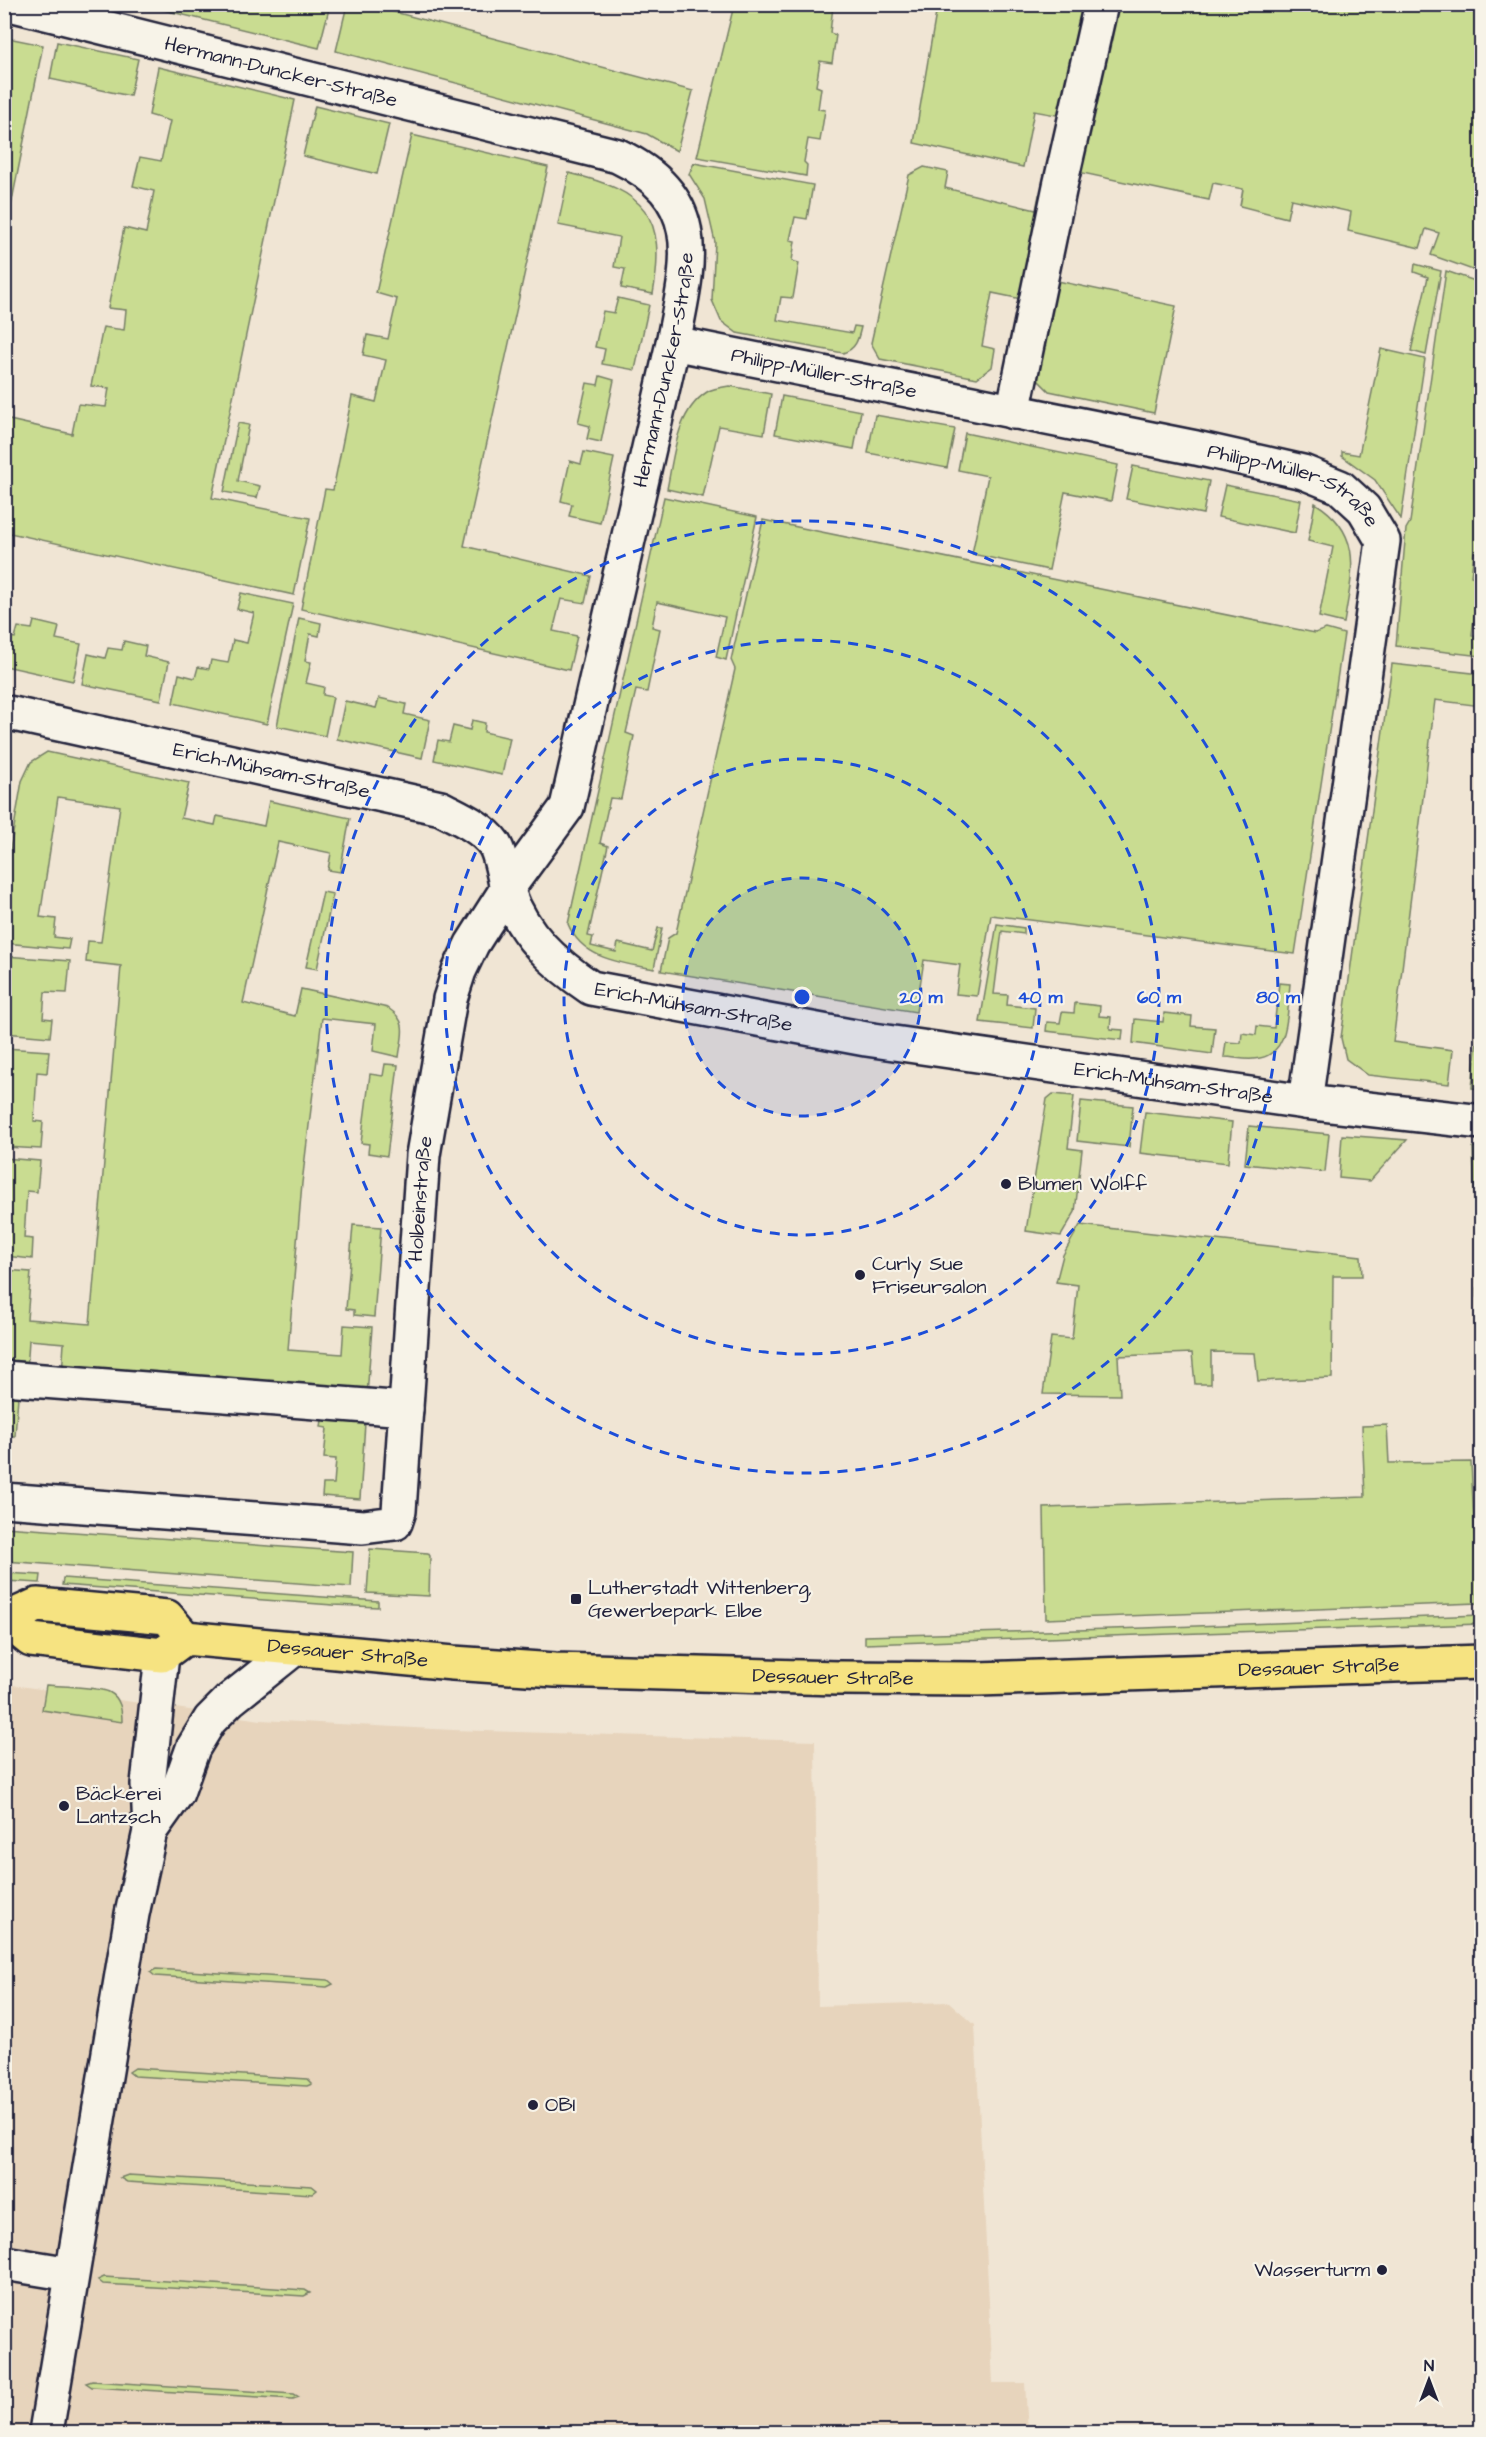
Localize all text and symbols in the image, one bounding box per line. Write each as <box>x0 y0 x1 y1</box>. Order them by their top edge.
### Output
street label: Hermann-Duncker-Straße <box>162 29 401 115</box>
street label: Hermann-Duncker-Straße <box>626 252 701 490</box>
street label: Philipp-Müller-Straße <box>729 341 919 406</box>
street label: Philipp-Müller-Straße <box>1205 437 1386 532</box>
street label: Erich-Mühsam-Straße <box>171 736 373 806</box>
street label: Erich-Mühsam-Straße <box>593 975 795 1039</box>
text: 20 m <box>899 985 943 1010</box>
text: 40 m <box>1018 985 1063 1010</box>
text: 60 m <box>1137 985 1182 1010</box>
text: 80 m <box>1256 985 1301 1010</box>
centre of rings <box>792 987 812 1007</box>
street label: Erich-Mühsam-Straße <box>1072 1055 1275 1111</box>
street label: Holbeinstraße <box>402 1133 440 1262</box>
place label: Blumen Wolff <box>1018 1170 1147 1198</box>
marker: Blumen Wolff <box>999 1177 1013 1191</box>
place label: Curly Sue Friseursalon <box>872 1250 987 1301</box>
marker: Curly Sue Friseursalon <box>853 1268 867 1282</box>
place label: Lutherstadt Wittenberg, Gewerbepark Elbe <box>588 1574 812 1625</box>
marker: Lutherstadt Wittenberg, Gewerbepark Elbe <box>569 1592 583 1606</box>
street label: Dessauer Straße <box>266 1632 430 1675</box>
street label: Dessauer Straße <box>1238 1651 1400 1684</box>
street label: Dessauer Straße <box>752 1662 914 1693</box>
place label: Bäckerei Lantzsch <box>76 1780 161 1831</box>
marker: Bäckerei Lantzsch <box>57 1799 71 1813</box>
place label: OBI <box>545 2091 576 2119</box>
marker: OBI <box>526 2098 540 2112</box>
place label: Wasserturm <box>1254 2256 1370 2284</box>
marker: Wasserturm <box>1375 2263 1389 2277</box>
north arrow <box>1399 2350 1459 2410</box>
text: N <box>1424 2355 1434 2377</box>

